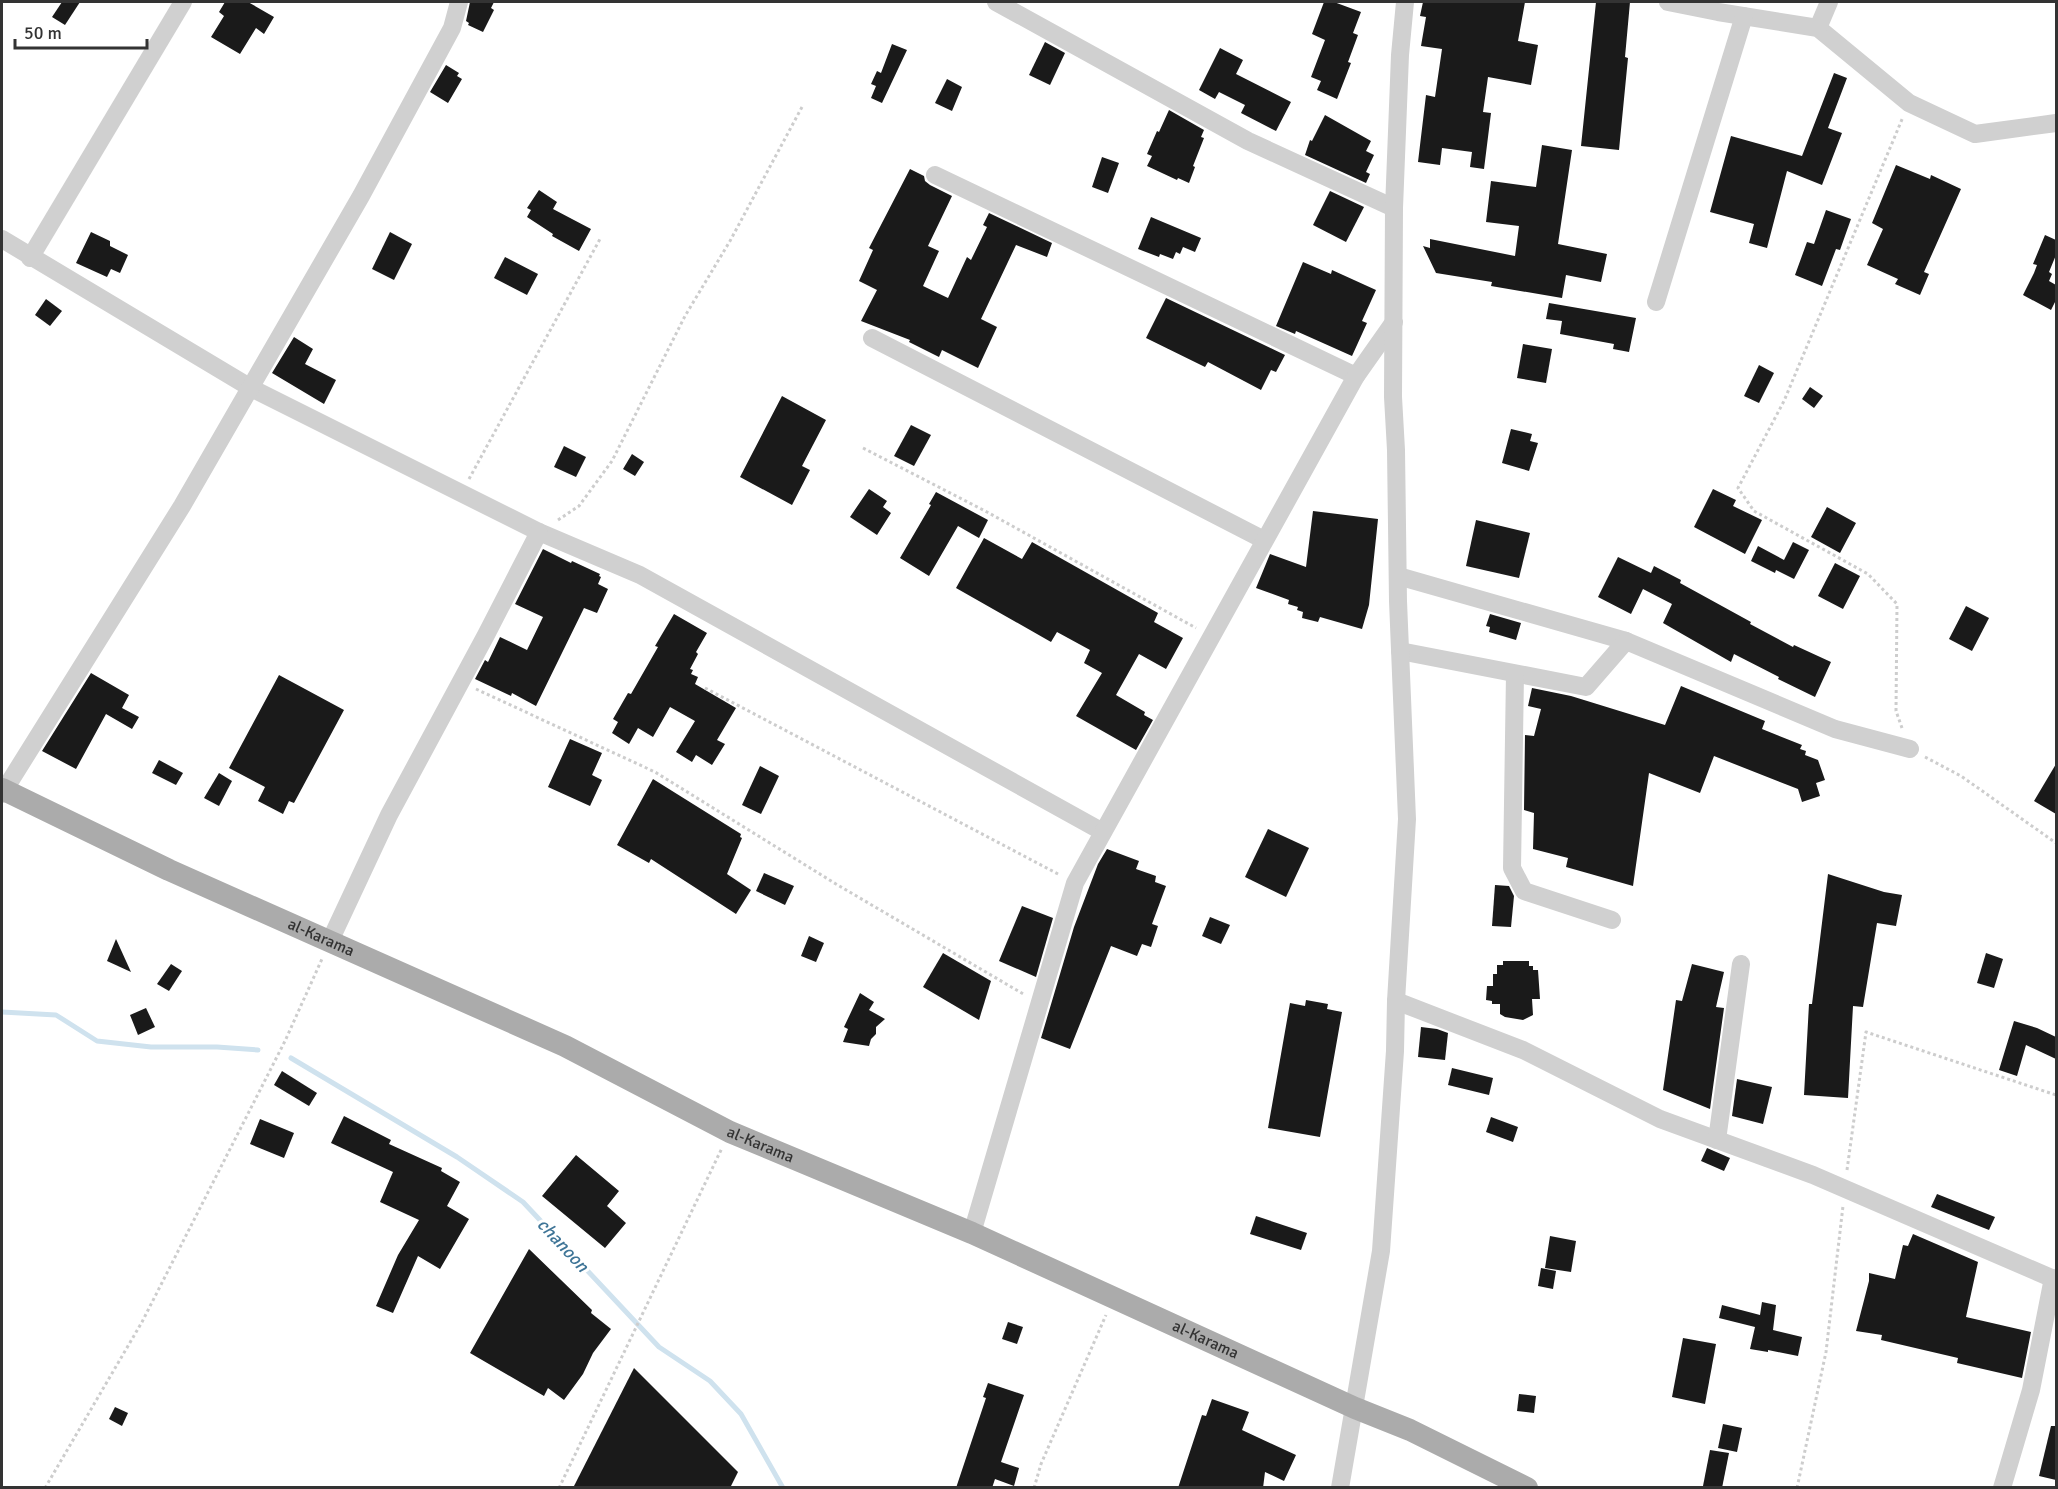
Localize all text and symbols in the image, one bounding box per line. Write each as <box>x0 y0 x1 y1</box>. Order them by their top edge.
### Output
scale bar <box>15 12 147 50</box>
text: 50 m <box>24 22 62 44</box>
street label: al-Karama <box>285 914 357 961</box>
street label: al-Karama <box>724 1122 797 1168</box>
water label: chanoon <box>533 1213 594 1277</box>
street label: al-Karama <box>1169 1316 1242 1363</box>

